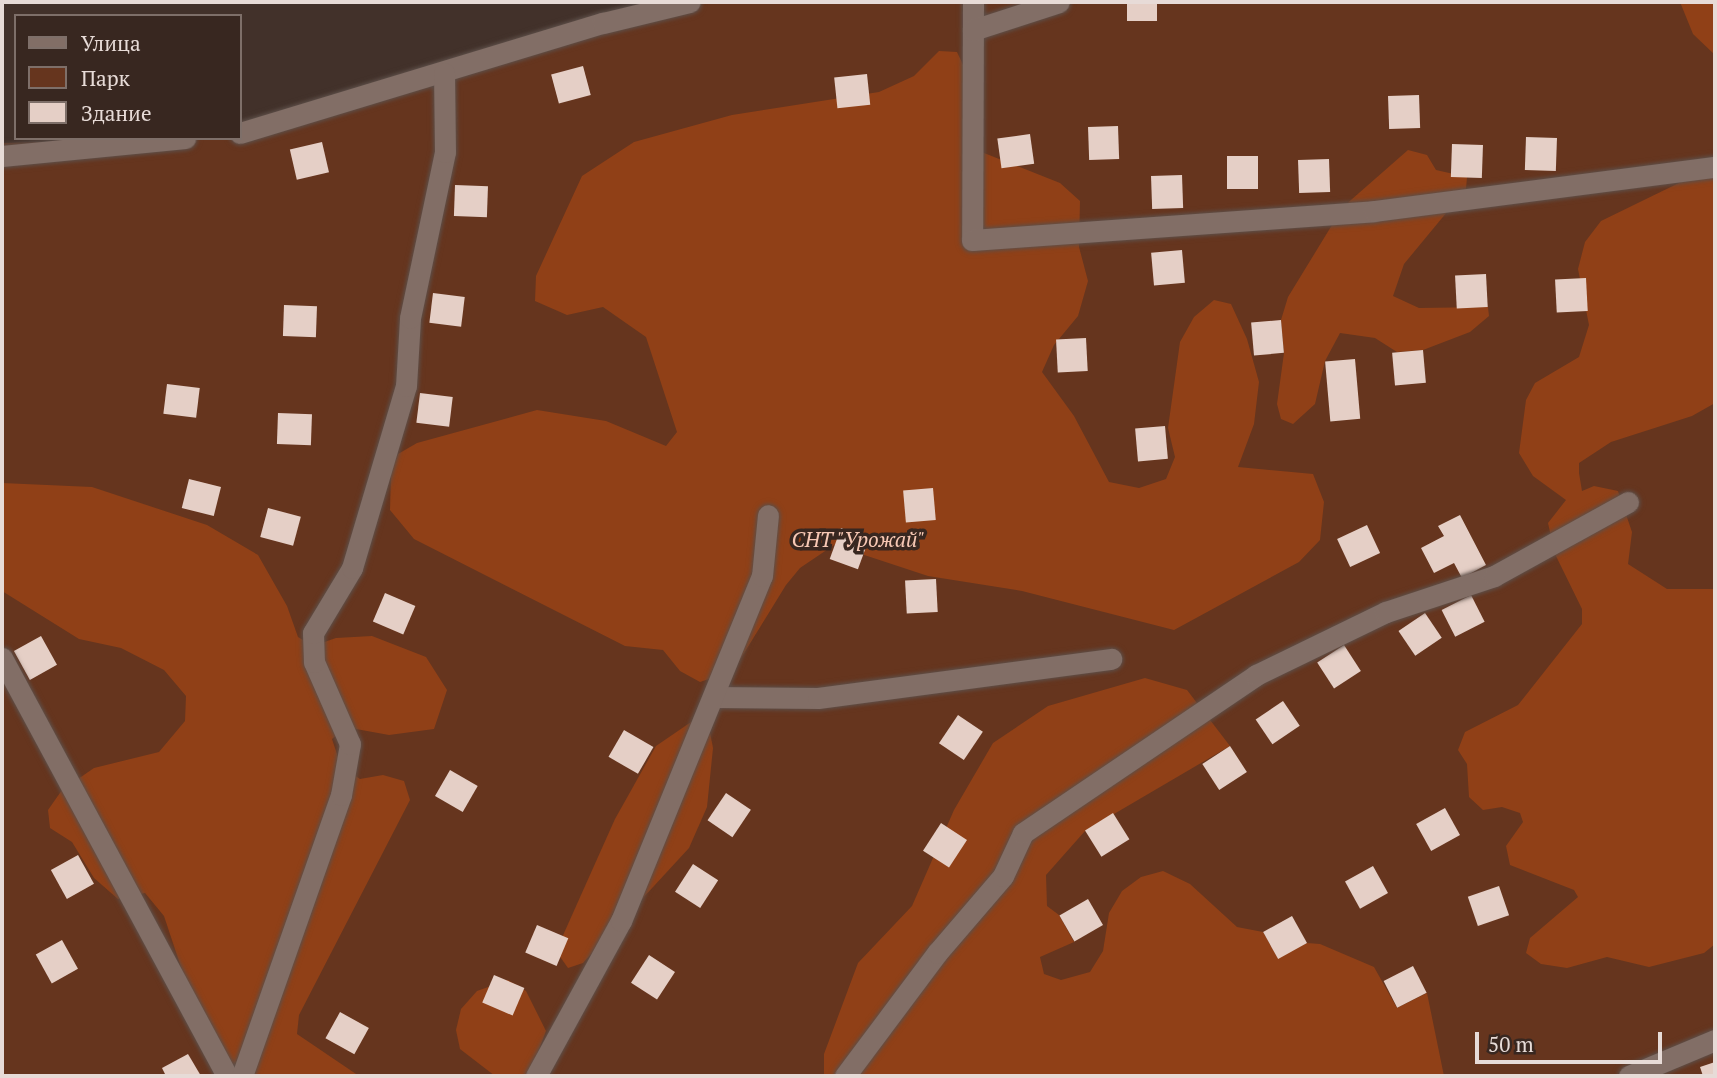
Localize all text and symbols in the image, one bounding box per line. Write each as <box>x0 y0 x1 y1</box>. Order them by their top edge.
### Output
legend <box>14 14 242 140</box>
text: Улица <box>81 29 141 57</box>
text: Парк <box>81 64 130 92</box>
text: Здание <box>81 99 152 127</box>
park label: СНТ "Урожай" <box>791 526 925 552</box>
scale bar <box>1479 1018 1666 1062</box>
text: 50 m <box>1488 1030 1534 1058</box>

